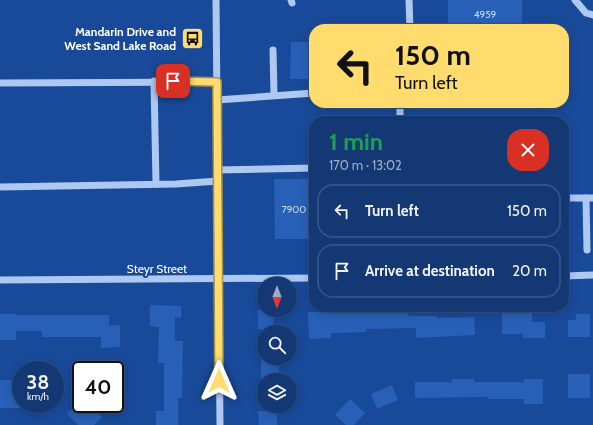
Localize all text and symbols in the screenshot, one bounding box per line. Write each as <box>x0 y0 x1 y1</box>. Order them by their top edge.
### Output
house number: 4959 <box>474 8 497 21</box>
place label: Mandarin Drive and West Sand Lake Road <box>64 24 176 53</box>
bus stop icon: Mandarin Drive and West Sand Lake Road <box>179 25 205 51</box>
text: 150 m <box>395 38 471 72</box>
icon: left <box>329 40 381 92</box>
pin <box>156 64 190 98</box>
icon: arrive <box>162 70 184 92</box>
text: Turn left <box>395 72 458 94</box>
text: 1 min <box>329 127 383 156</box>
button: close <box>507 129 549 171</box>
text: 170 m · 13:02 <box>329 157 402 173</box>
icon: left <box>331 200 353 222</box>
text: Turn left <box>365 202 419 220</box>
text: 150 m <box>507 202 547 220</box>
house number: 7900 <box>282 203 306 216</box>
icon: arrive <box>331 260 353 282</box>
street label: Steyr Street <box>127 261 187 276</box>
text: Arrive at destination <box>365 262 495 280</box>
text: 20 m <box>512 262 547 280</box>
north arrow <box>257 277 297 317</box>
map controls <box>257 277 297 413</box>
button: search <box>257 325 297 365</box>
position arrow <box>198 360 240 402</box>
speed limit sign: 40 <box>72 361 124 413</box>
text: 38 <box>27 370 49 394</box>
button: layers <box>257 373 297 413</box>
text: km/h <box>27 390 49 403</box>

